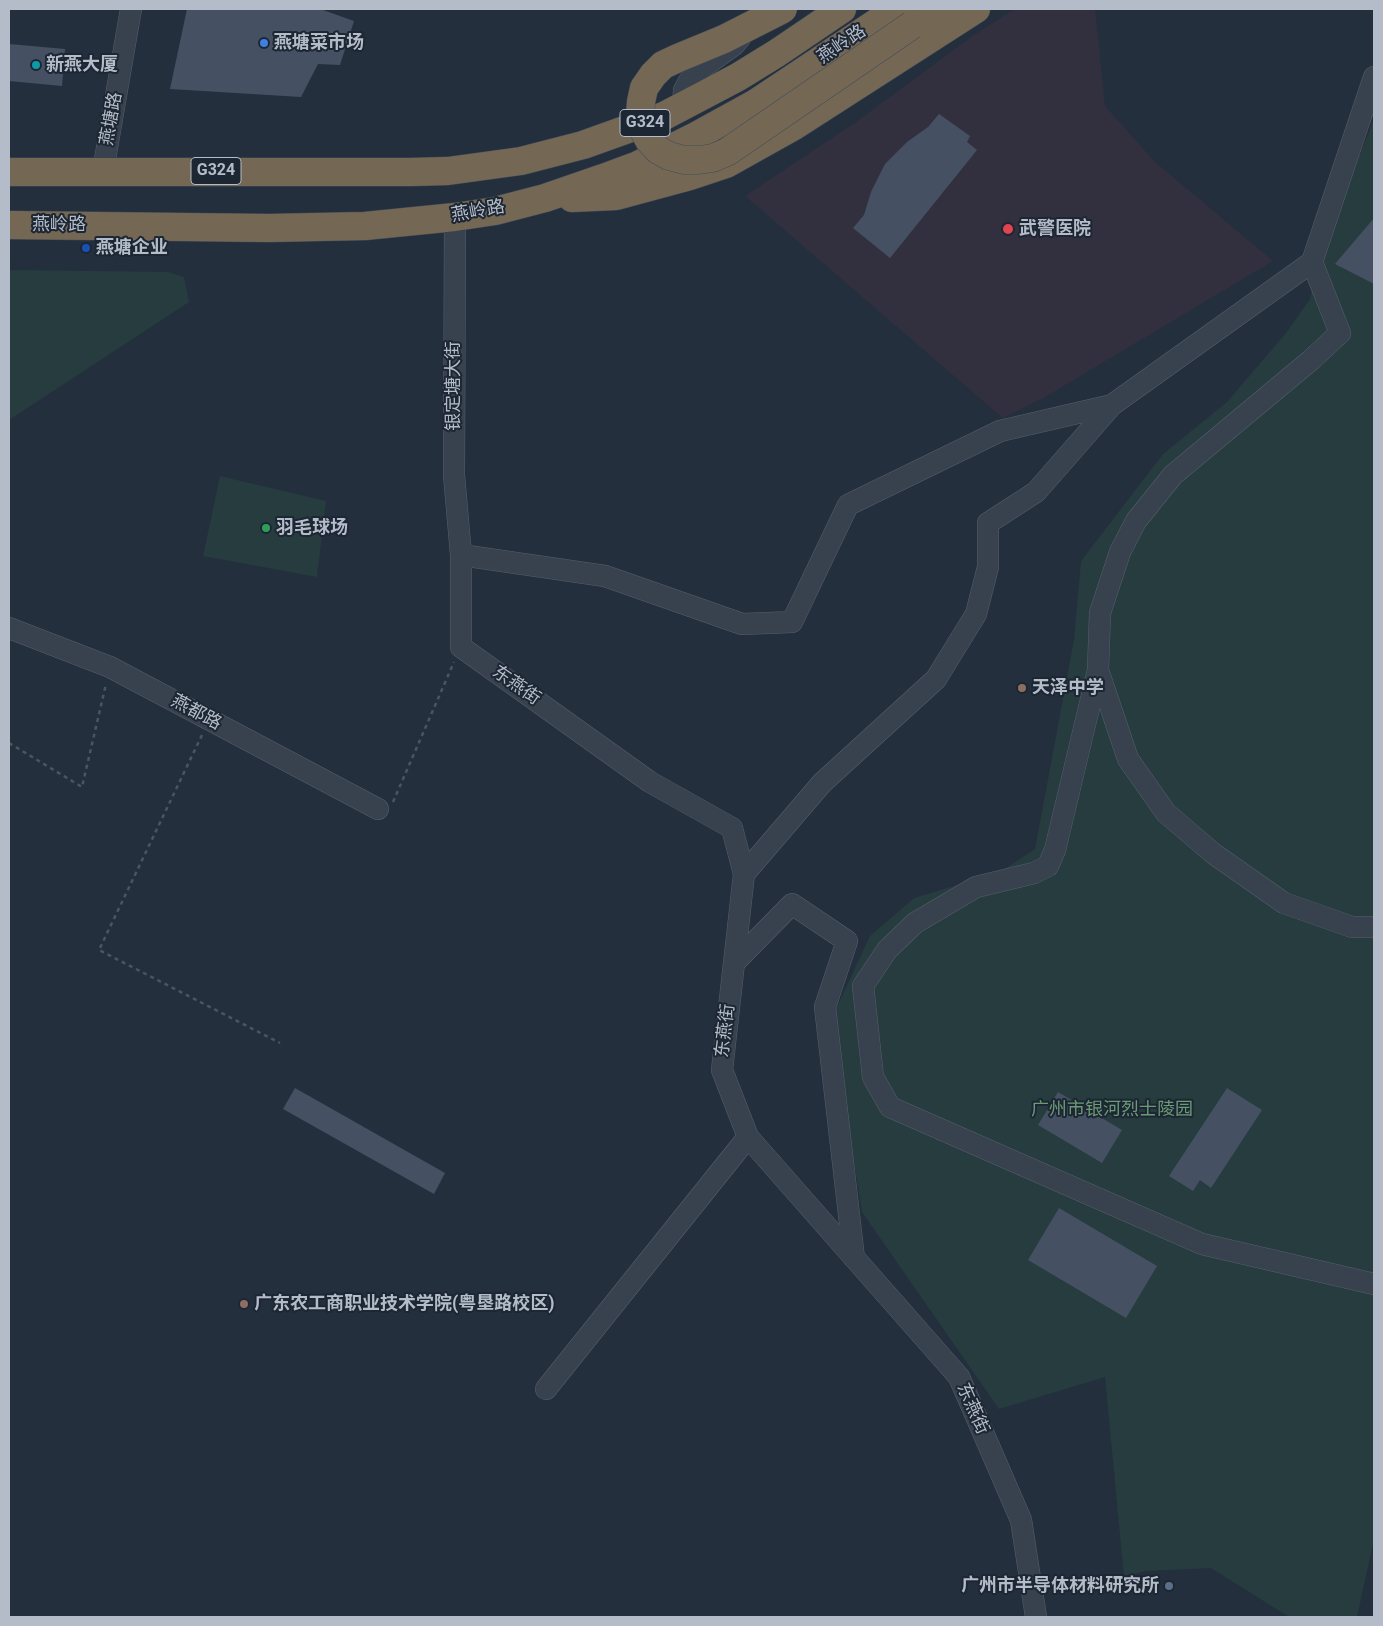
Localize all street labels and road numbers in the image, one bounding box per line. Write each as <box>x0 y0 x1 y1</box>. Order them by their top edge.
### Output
street label: 燕岭路 <box>814 21 870 69</box>
street label: 燕塘路 <box>97 91 127 147</box>
road number: G324 <box>620 110 670 136</box>
road number: G324 <box>191 158 241 185</box>
street label: 燕岭路 <box>450 197 506 227</box>
street label: 燕岭路 <box>32 214 86 236</box>
street label: 银定塘大街 <box>443 341 465 431</box>
street label: 东燕街 <box>488 662 544 710</box>
street label: 燕都路 <box>167 691 225 735</box>
street label: 东燕街 <box>712 1003 740 1059</box>
street label: 东燕街 <box>951 1380 993 1438</box>

